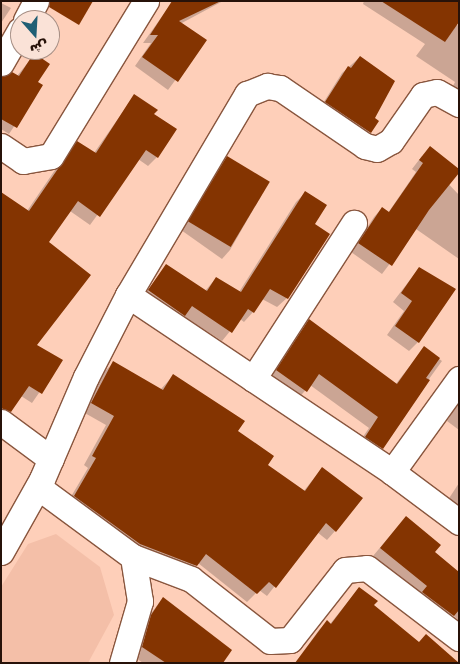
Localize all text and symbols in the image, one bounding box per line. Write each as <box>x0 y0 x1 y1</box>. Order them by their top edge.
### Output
north arrow <box>10 10 60 60</box>
text: ش <box>28 38 51 59</box>

